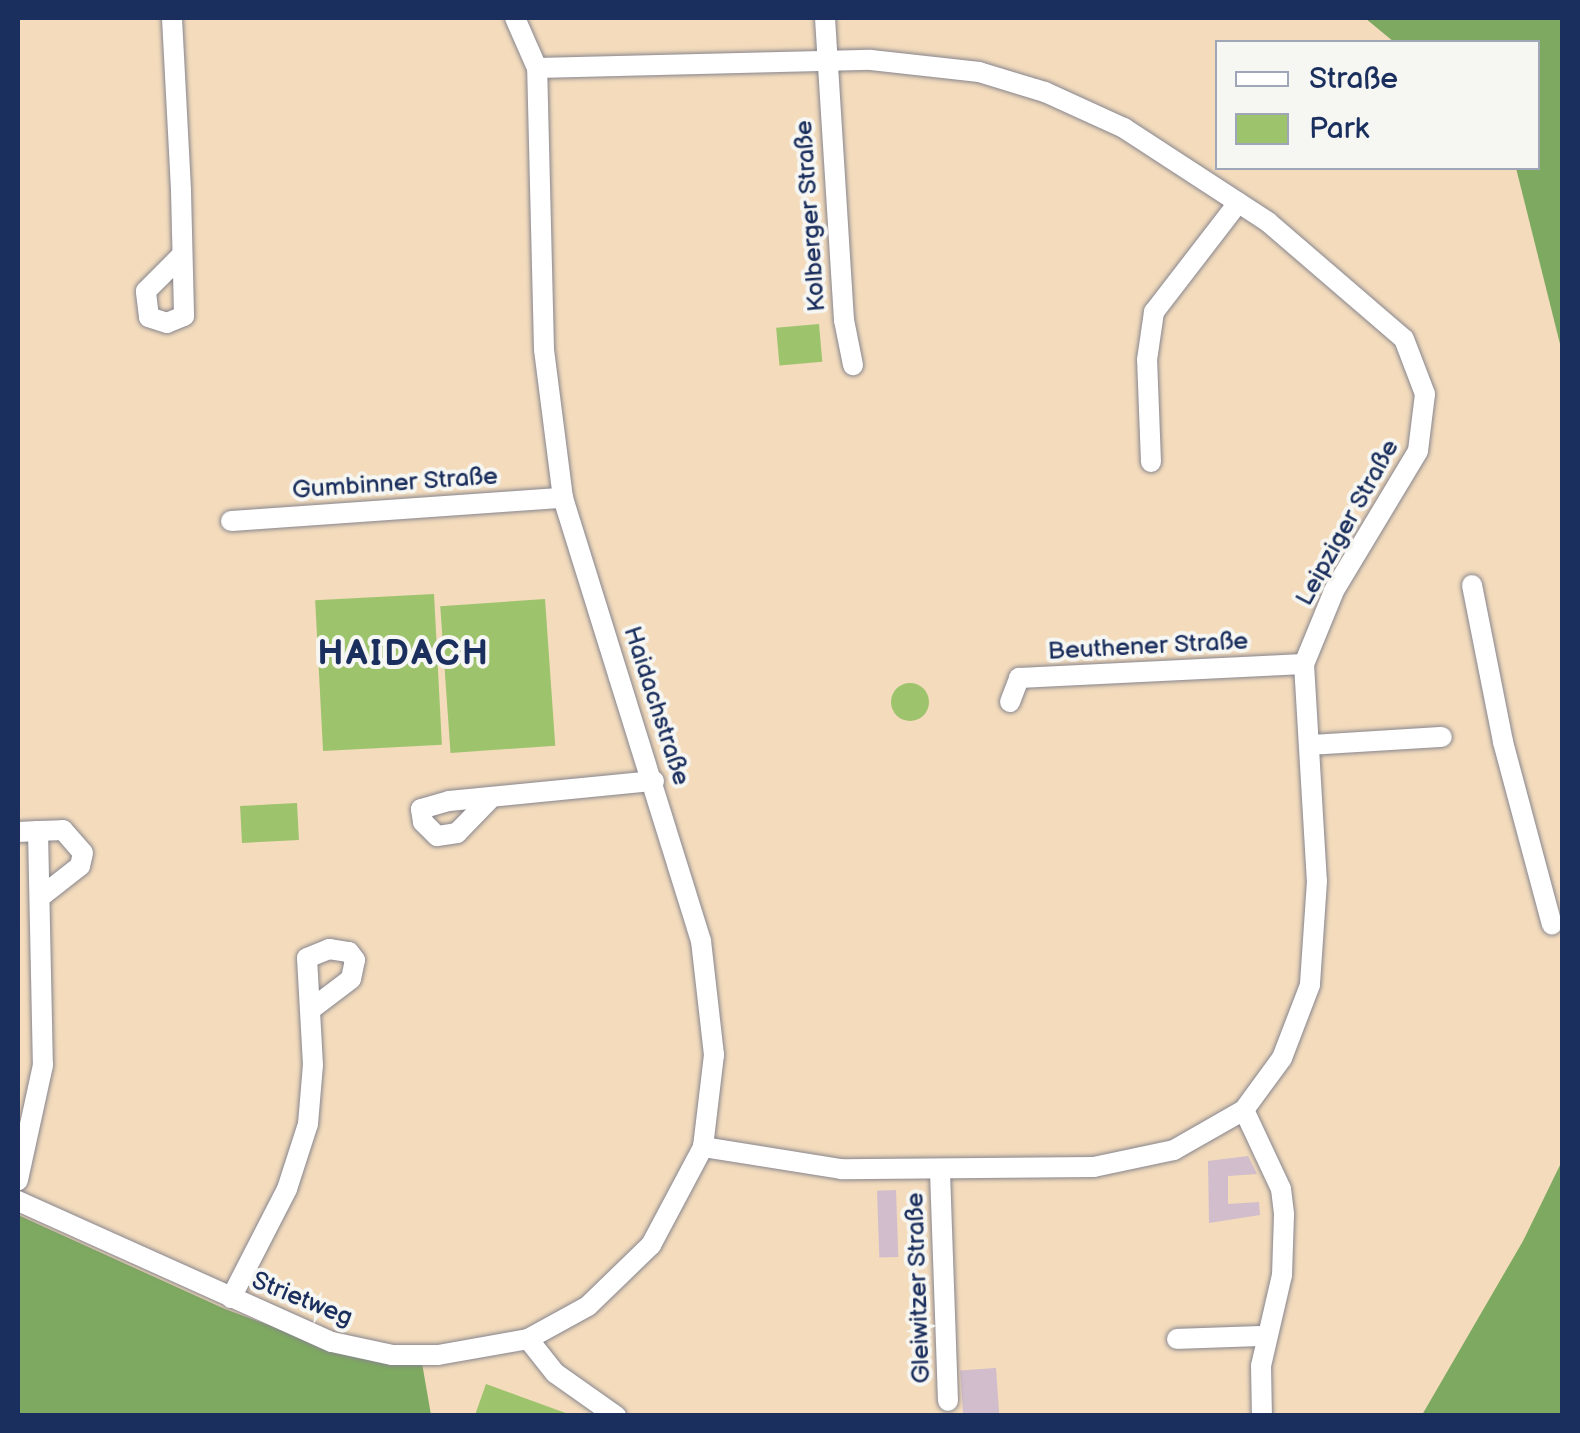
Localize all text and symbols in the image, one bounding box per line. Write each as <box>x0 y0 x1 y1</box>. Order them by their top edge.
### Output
legend <box>1215 40 1540 170</box>
text: Straße <box>1309 61 1398 97</box>
text: Park <box>1309 111 1369 147</box>
street label: Kolberger Straße <box>789 119 833 313</box>
street label: Leipziger Straße <box>1290 435 1406 611</box>
street label: Gumbinner Straße <box>291 462 499 506</box>
street label: Haidachstraße <box>616 623 696 789</box>
street label: Beuthener Straße <box>1047 627 1249 667</box>
district label: HAIDACH <box>318 634 490 676</box>
street label: Gleiwitzer Straße <box>901 1192 937 1384</box>
street label: Strietweg <box>247 1266 357 1334</box>

